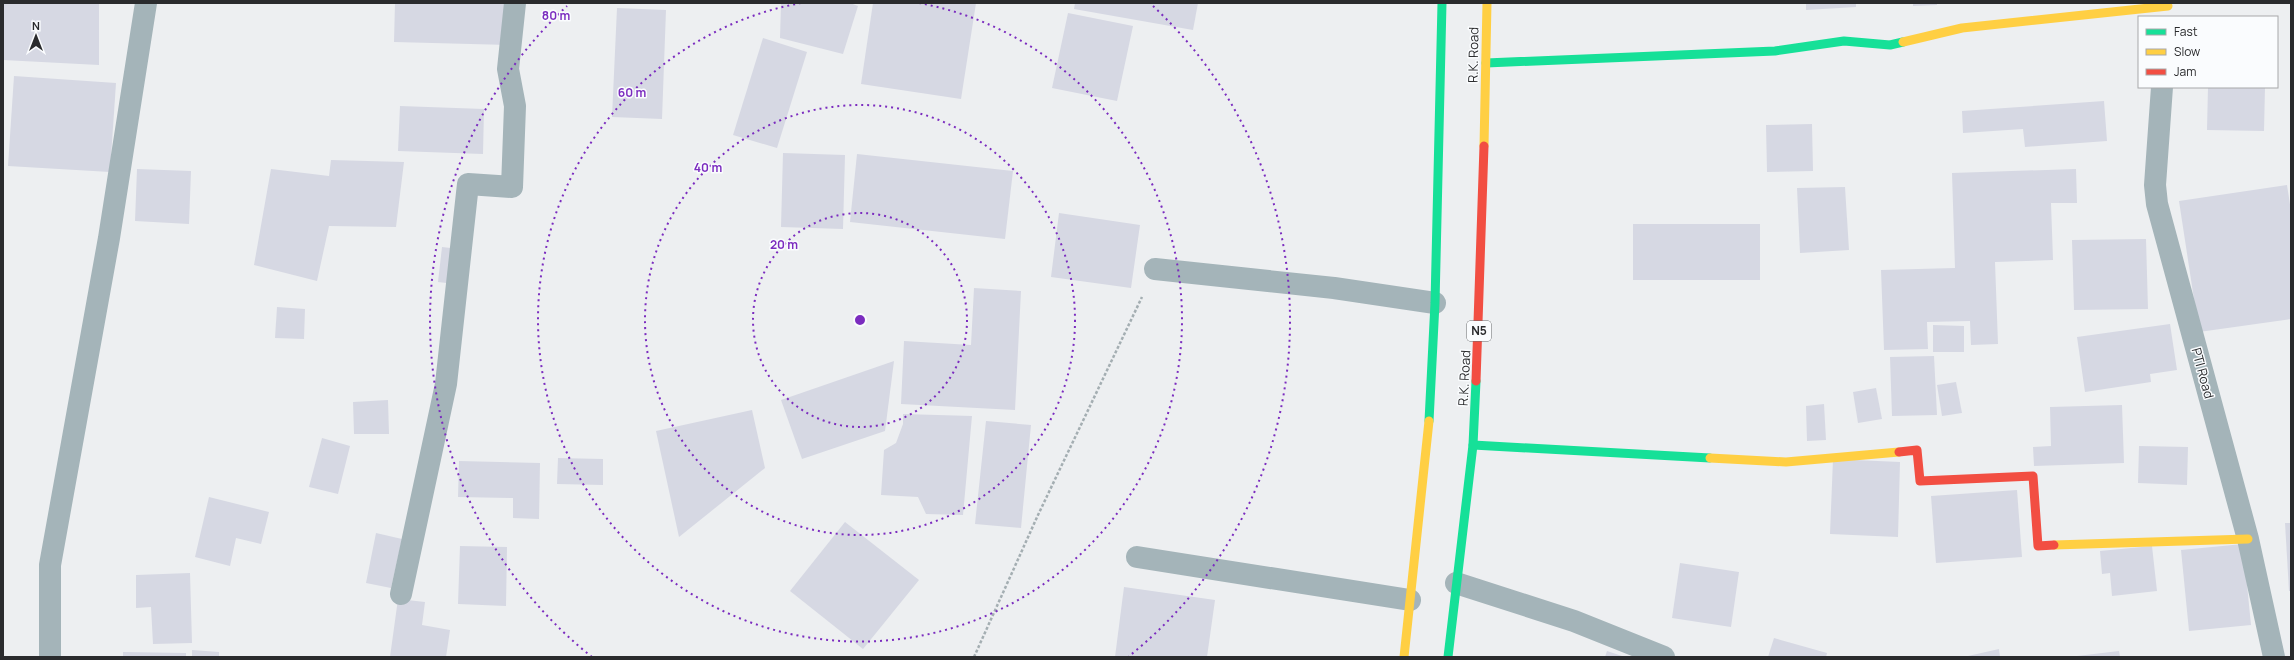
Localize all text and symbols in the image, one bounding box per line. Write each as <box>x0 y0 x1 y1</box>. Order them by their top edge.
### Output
text: 80 m <box>542 7 570 24</box>
north arrow <box>16 16 56 56</box>
legend <box>2138 16 2278 88</box>
text: N <box>32 18 40 33</box>
text: Fast <box>2174 23 2198 40</box>
street label: R.K. Road <box>1464 27 1482 83</box>
text: Slow <box>2174 43 2200 60</box>
text: Jam <box>2174 63 2196 80</box>
text: 60 m <box>618 84 646 101</box>
text: 40 m <box>694 159 722 176</box>
text: 20 m <box>770 236 798 253</box>
centre of rings <box>853 313 867 327</box>
road number: N5 <box>1467 321 1491 341</box>
street label: PTI Road <box>2188 346 2218 400</box>
street label: R.K. Road <box>1454 350 1474 406</box>

